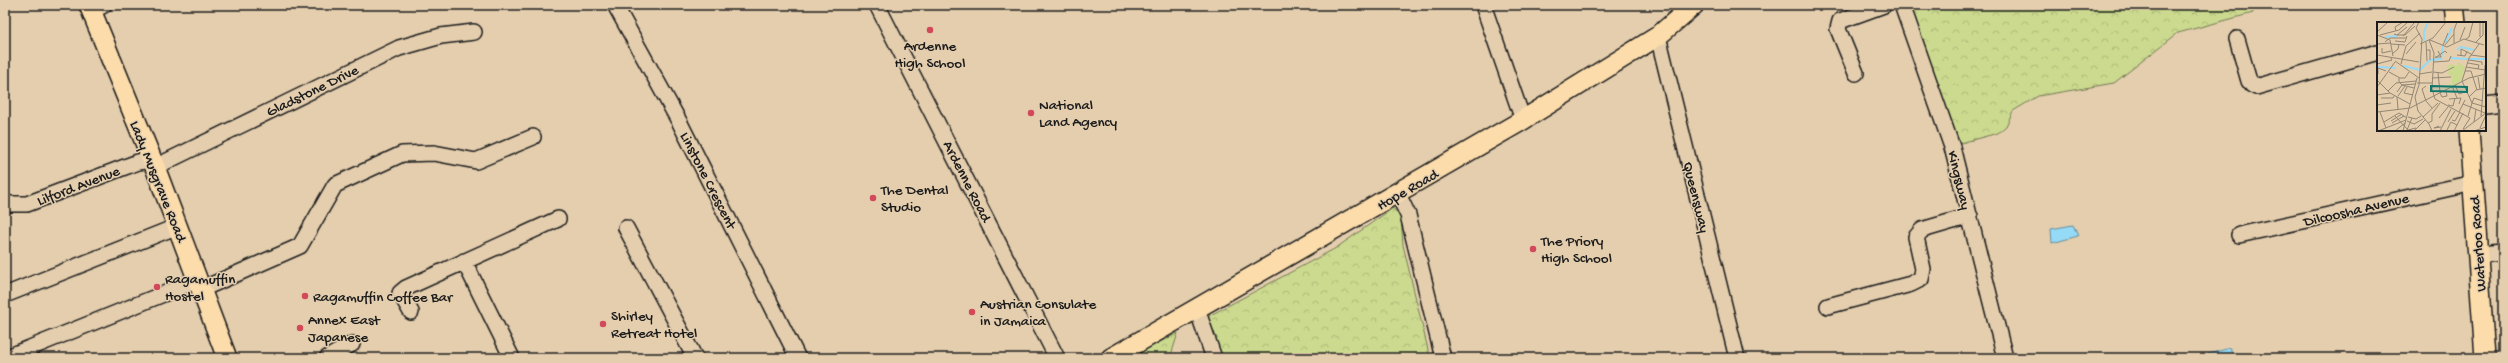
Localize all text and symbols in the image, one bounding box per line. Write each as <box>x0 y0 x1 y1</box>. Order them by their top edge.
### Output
inset map <box>2377 22 2486 131</box>
marker: Ardenne High School <box>925 25 935 35</box>
place label: Ardenne High School <box>895 38 965 73</box>
street label: Gladstone Drive <box>264 62 362 122</box>
place label: National Land Agency <box>1039 97 1118 132</box>
marker: National Land Agency <box>1026 108 1036 118</box>
street label: Lady Musgrave Road <box>125 118 190 246</box>
street label: Linstone Crescent <box>675 129 740 234</box>
street label: Ardenne Road <box>938 138 995 227</box>
street label: Kingsway <box>1942 149 1974 212</box>
street label: Queensway <box>1678 160 1713 235</box>
street label: Lilford Avenue <box>35 163 123 211</box>
street label: Hope Road <box>1374 165 1443 215</box>
place label: The Dental Studio <box>880 182 949 217</box>
street label: Dilcoosha Avenue <box>2301 190 2411 232</box>
marker: The Dental Studio <box>868 193 878 203</box>
street label: Waterloo Road <box>2467 194 2491 292</box>
place label: The Priory High School <box>1540 233 1612 268</box>
marker: The Priory High School <box>1528 244 1538 254</box>
place label: Ragamuffin Hostel <box>165 271 235 306</box>
marker: Ragamuffin Hostel <box>152 282 162 292</box>
place label: Ragamuffin Coffee Bar <box>313 289 454 307</box>
marker: Ragamuffin Coffee Bar <box>300 291 310 301</box>
place label: Austrian Consulate in Jamaica <box>980 296 1096 331</box>
marker: Austrian Consulate in Jamaica <box>967 307 977 317</box>
place label: Shirley Retreat Hotel <box>611 308 697 343</box>
place label: Annex East Japanese <box>308 312 381 347</box>
marker: Shirley Retreat Hotel <box>598 319 608 329</box>
marker: Annex East Japanese <box>295 323 305 333</box>

